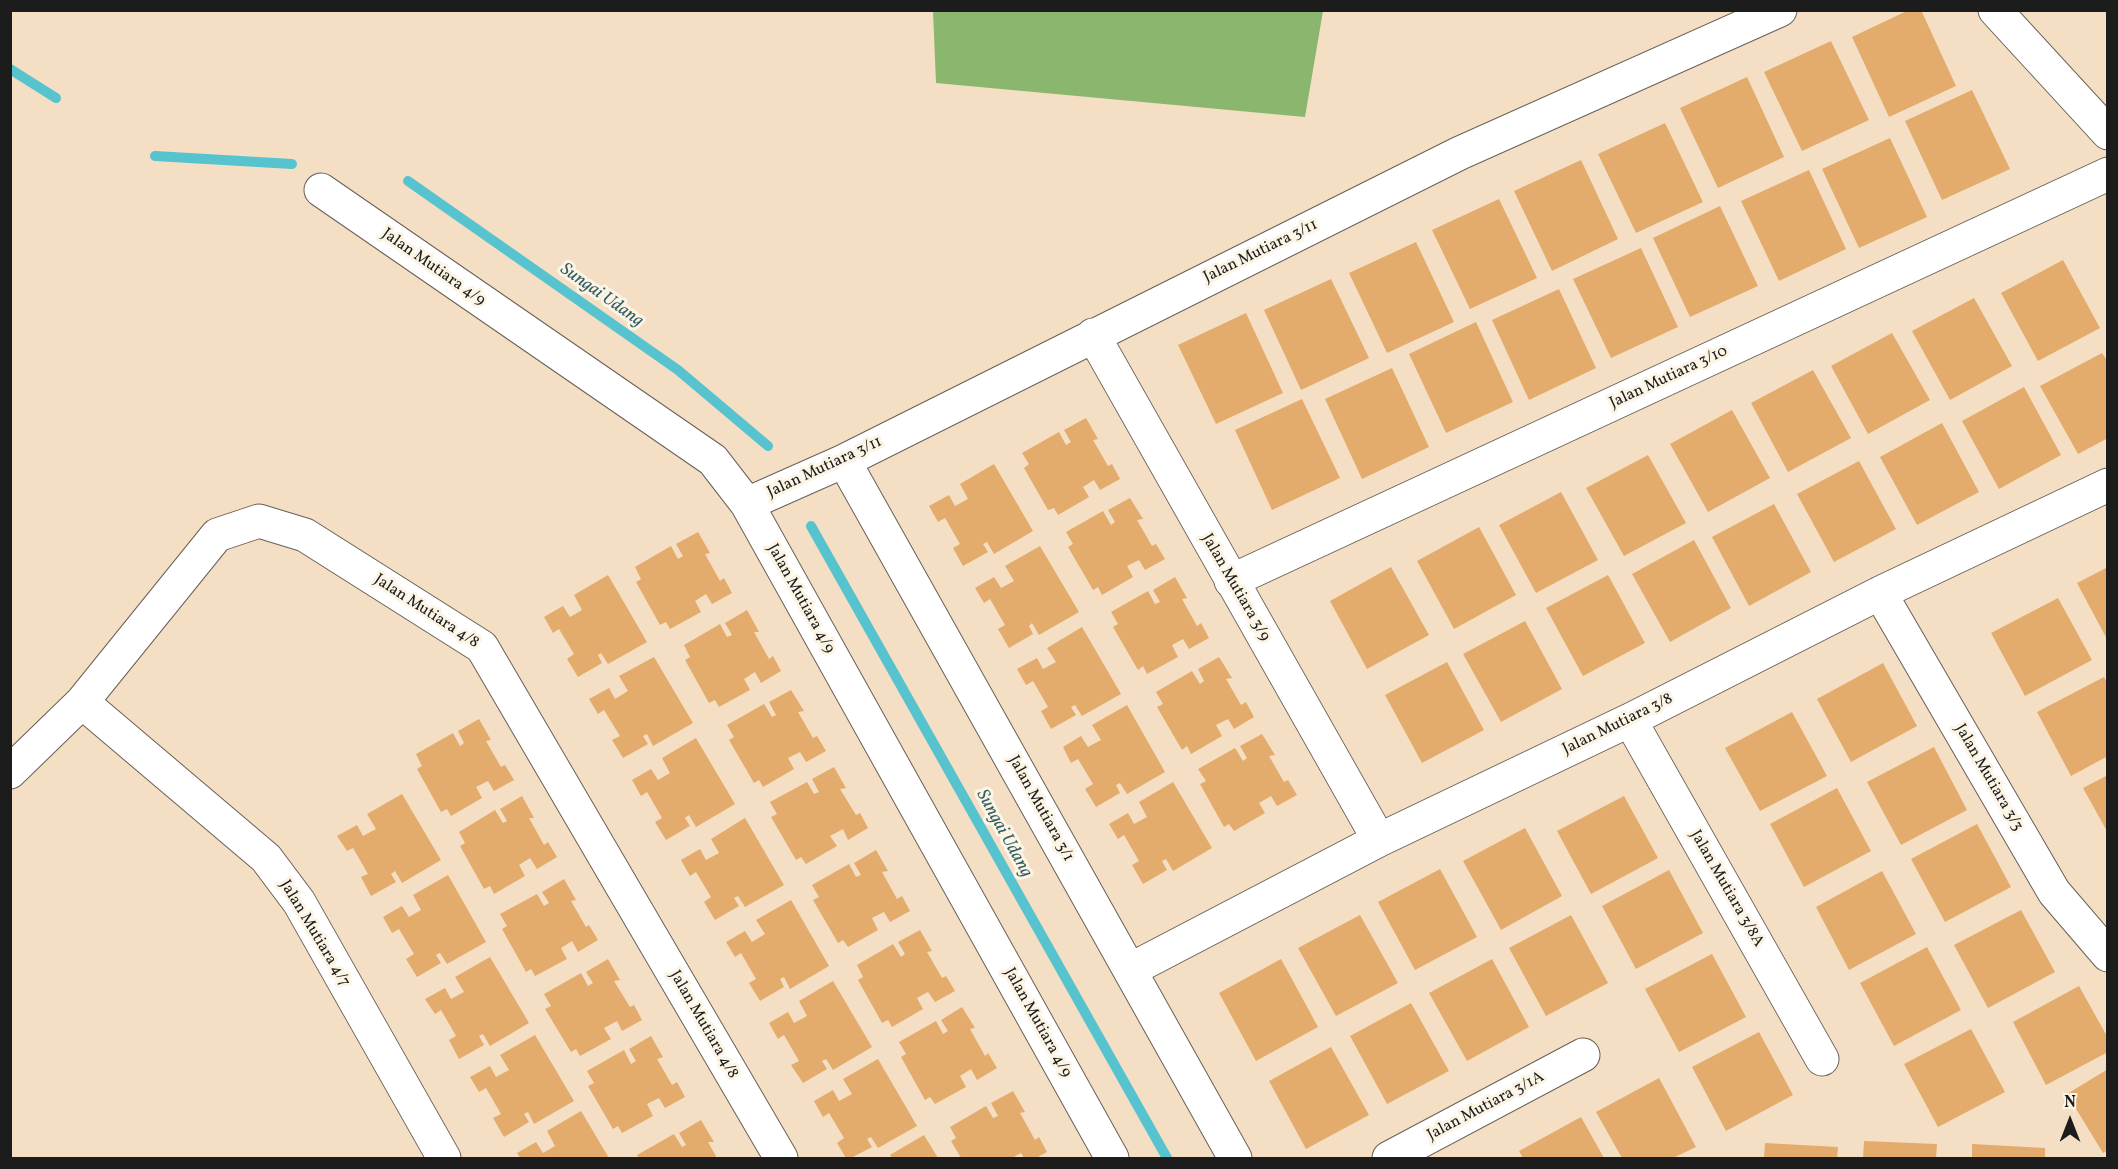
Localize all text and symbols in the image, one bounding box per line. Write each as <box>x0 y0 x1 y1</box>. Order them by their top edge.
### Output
street label: Jalan Mutiara 3/11 <box>1201 216 1321 288</box>
street label: Jalan Mutiara 4/9 <box>377 225 489 311</box>
water label: Sungai Udang <box>555 259 647 333</box>
street label: Jalan Mutiara 3/10 <box>1607 342 1731 414</box>
street label: Jalan Mutiara 3/11 <box>764 433 886 503</box>
street label: Jalan Mutiara 3/9 <box>1196 531 1274 645</box>
street label: Jalan Mutiara 4/9 <box>762 541 838 657</box>
street label: Jalan Mutiara 4/8 <box>370 571 482 653</box>
street label: Jalan Mutiara 3/8 <box>1560 690 1676 760</box>
street label: Jalan Mutiara 3/3 <box>1950 721 2026 835</box>
street label: Jalan Mutiara 3/1 <box>1003 753 1077 865</box>
water label: Sungai Udang <box>970 786 1036 882</box>
street label: Jalan Mutiara 3/8A <box>1685 827 1767 951</box>
street label: Jalan Mutiara 4/7 <box>275 877 353 991</box>
street label: Jalan Mutiara 4/9 <box>999 965 1075 1081</box>
street label: Jalan Mutiara 4/8 <box>664 968 742 1082</box>
street label: Jalan Mutiara 3/1A <box>1424 1068 1548 1146</box>
north arrow <box>2040 1091 2100 1151</box>
text: N <box>2064 1092 2076 1114</box>

